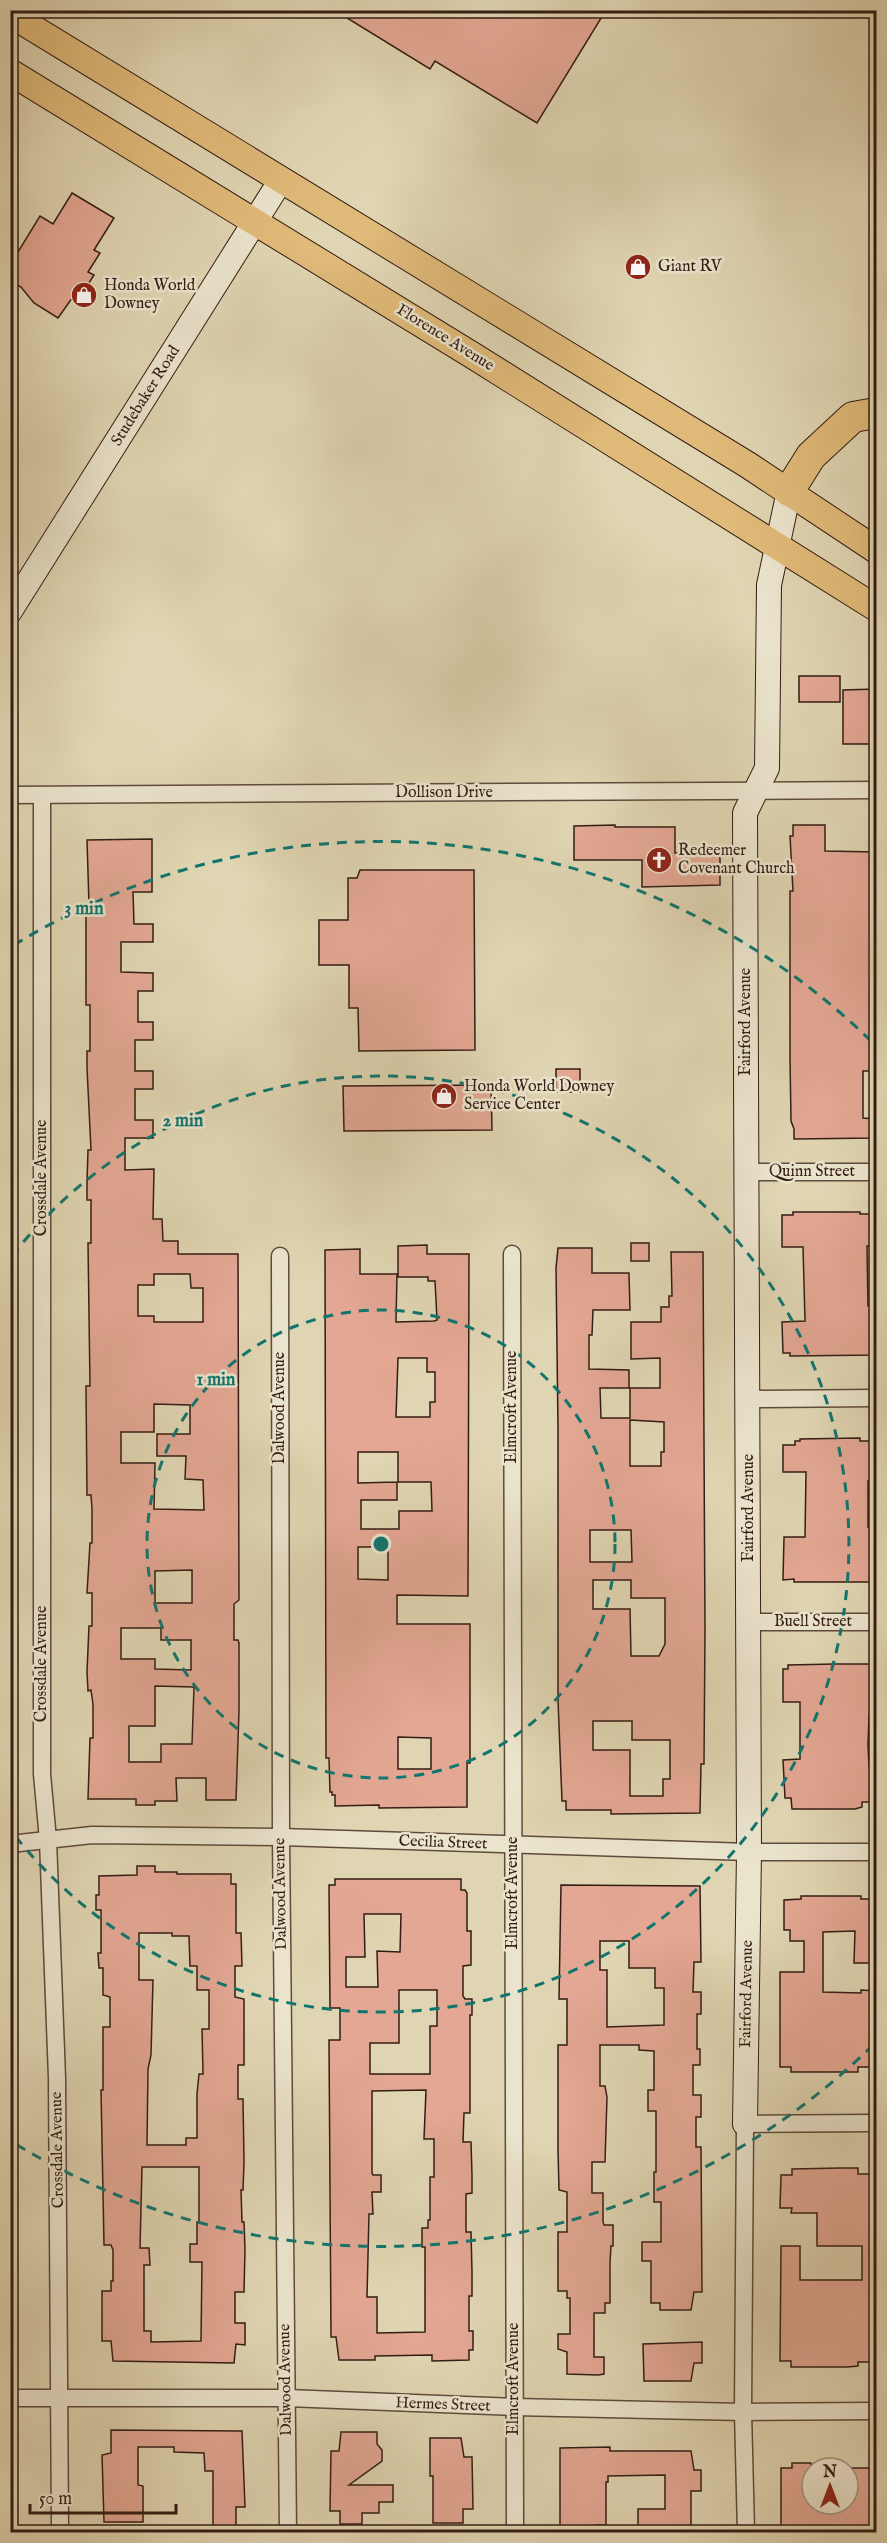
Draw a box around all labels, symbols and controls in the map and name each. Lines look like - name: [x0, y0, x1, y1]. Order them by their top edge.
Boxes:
- shop icon: Giant RV: [623, 252, 653, 282]
- place label: Giant RV: [658, 257, 722, 277]
- place label: Honda World Downey: [104, 276, 196, 314]
- shop icon: Honda World Downey: [69, 280, 99, 310]
- street label: Florence Avenue: [392, 300, 498, 376]
- street label: Studebaker Road: [107, 342, 185, 450]
- street label: Dollison Drive: [395, 783, 493, 803]
- place label: Redeemer Covenant Church: [678, 841, 795, 879]
- church icon: Redeemer Covenant Church: [644, 845, 674, 875]
- text: 3 min: [65, 898, 104, 921]
- street label: Fairford Avenue: [736, 968, 756, 1076]
- place label: Honda World Downey Service Center: [464, 1077, 614, 1115]
- shop icon: Honda World Downey Service Center: [429, 1081, 459, 1111]
- text: 2 min: [163, 1110, 204, 1133]
- street label: Crossdale Avenue: [32, 1120, 52, 1236]
- street label: Quinn Street: [769, 1162, 855, 1182]
- street label: Elmcroft Avenue: [502, 1351, 522, 1463]
- street label: Dalwood Avenue: [270, 1352, 290, 1464]
- text: 1 min: [197, 1369, 236, 1392]
- street label: Fairford Avenue: [739, 1454, 759, 1562]
- centre of rings: [371, 1534, 391, 1554]
- street label: Crossdale Avenue: [32, 1606, 52, 1722]
- street label: Buell Street: [774, 1612, 853, 1632]
- street label: Cecilia Street: [398, 1831, 488, 1855]
- street label: Elmcroft Avenue: [503, 1837, 523, 1949]
- street label: Dalwood Avenue: [270, 1838, 292, 1950]
- street label: Fairford Avenue: [736, 1940, 758, 2048]
- street label: Crossdale Avenue: [47, 2092, 69, 2208]
- street label: Elmcroft Avenue: [504, 2323, 524, 2435]
- street label: Dalwood Avenue: [275, 2324, 297, 2436]
- street label: Hermes Street: [395, 2393, 491, 2417]
- north arrow: [800, 2456, 860, 2516]
- text: N: [822, 2463, 837, 2483]
- scale bar: [30, 2477, 176, 2515]
- text: 50 m: [39, 2488, 72, 2511]

